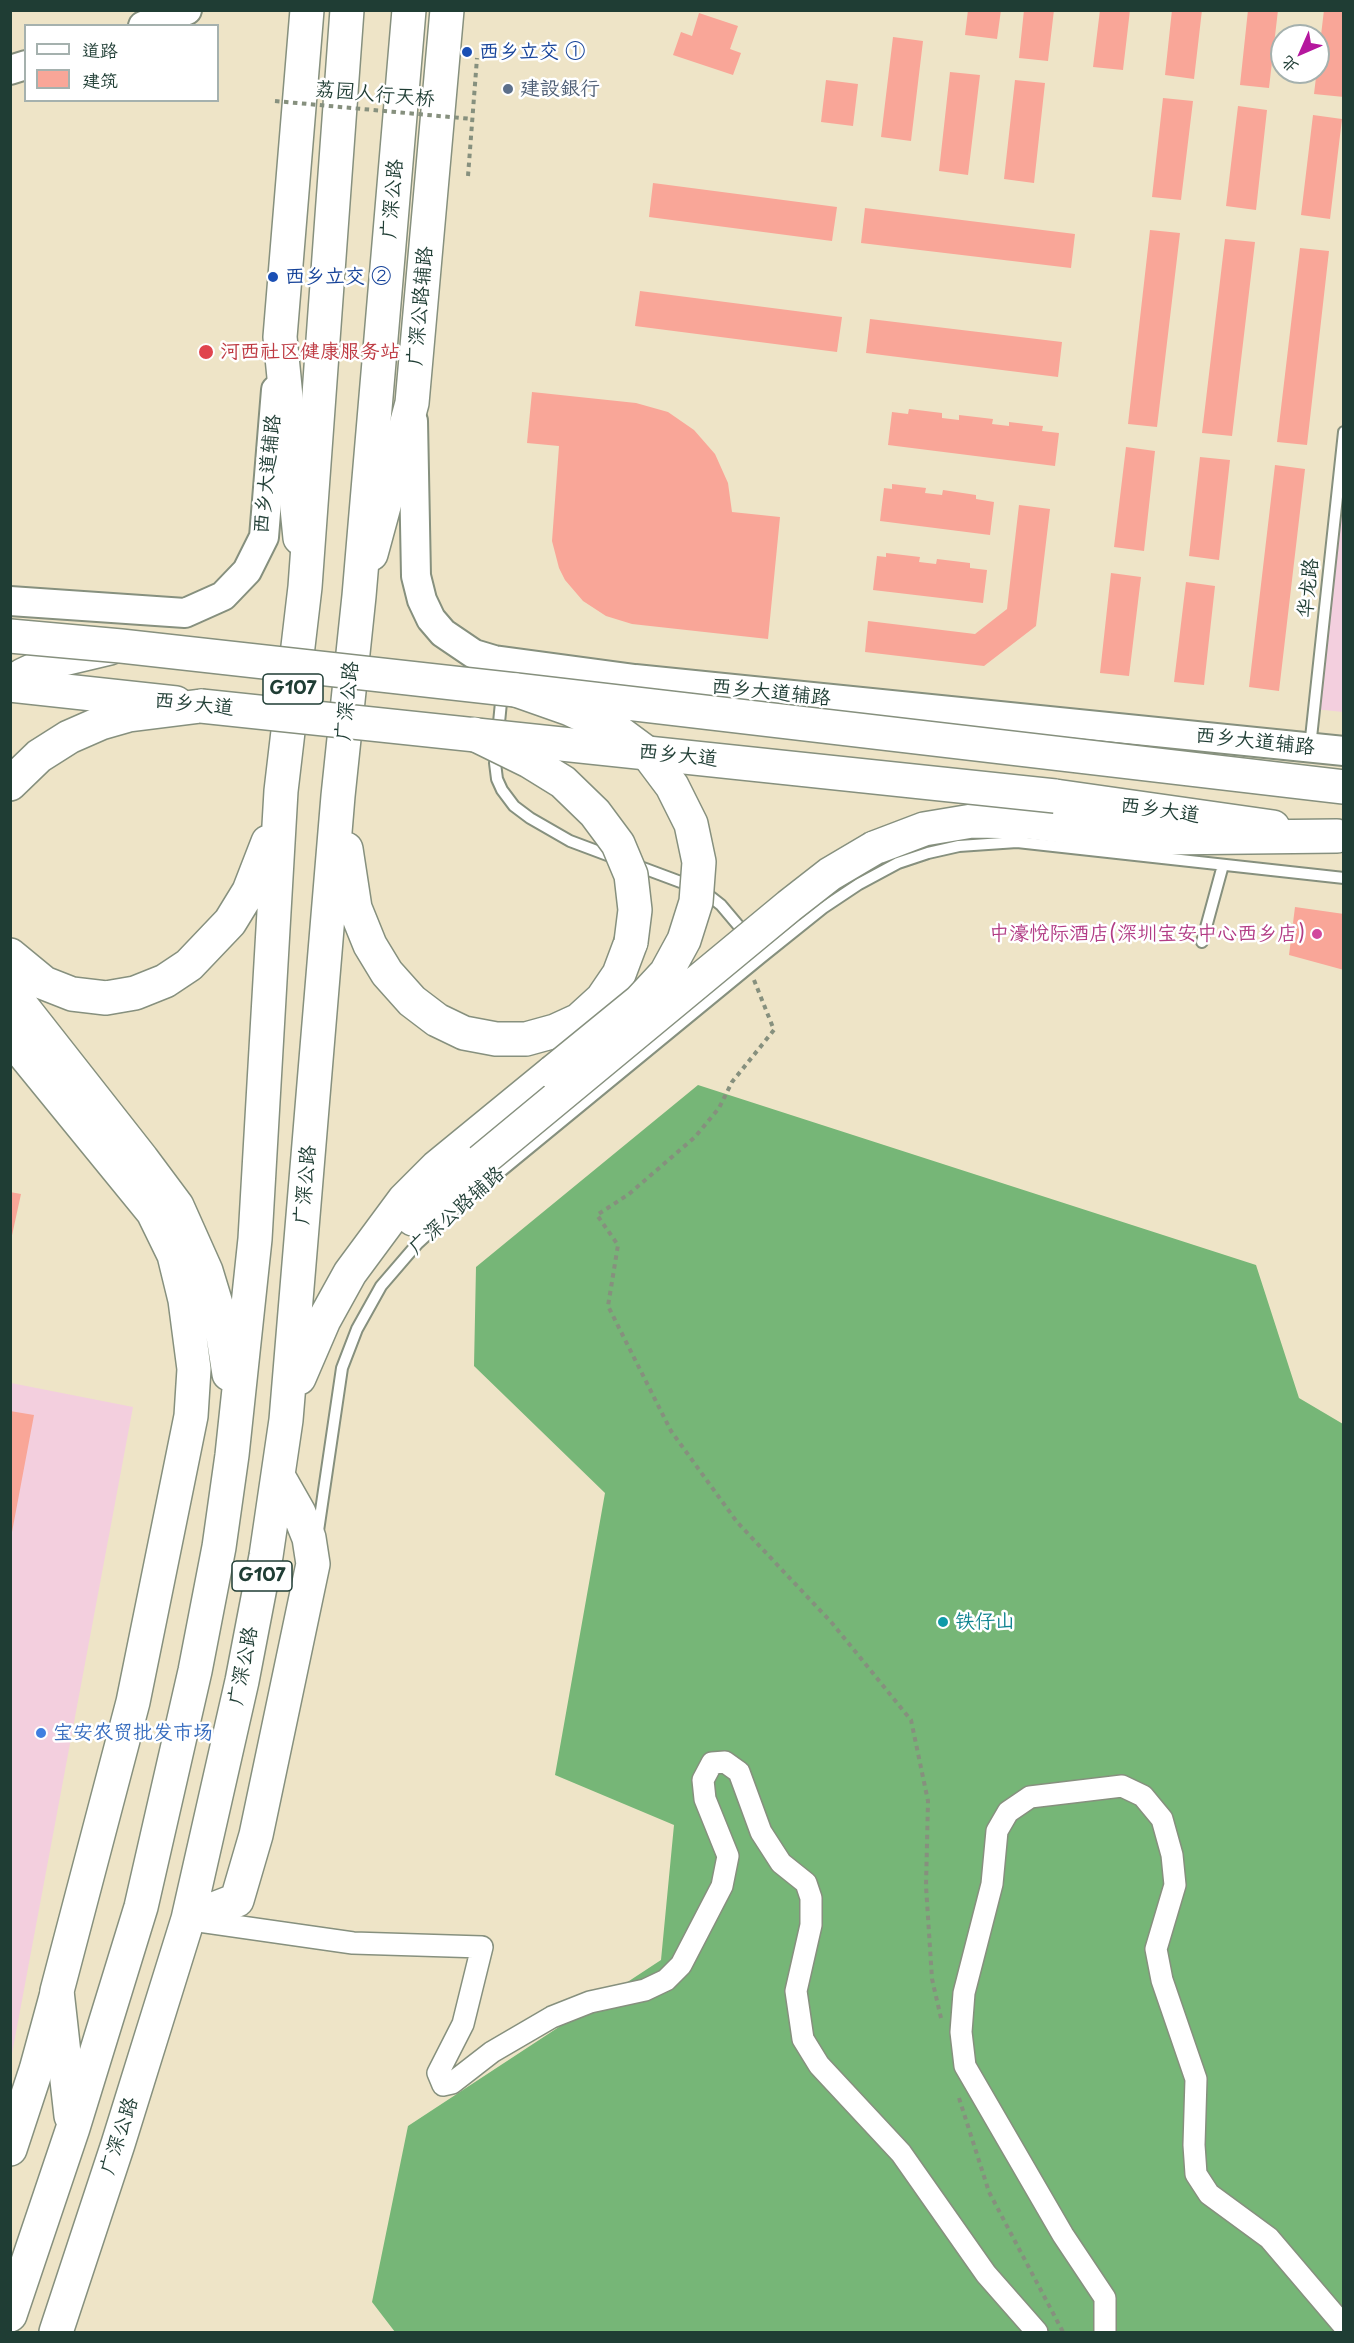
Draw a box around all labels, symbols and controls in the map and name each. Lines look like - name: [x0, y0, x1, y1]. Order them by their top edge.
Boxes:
- legend: [24, 24, 219, 102]
- north arrow: [1270, 24, 1330, 84]
- text: 道路: [82, 36, 118, 63]
- place label: 西乡立交 ①: [479, 40, 585, 64]
- marker: 西乡立交 ①: [460, 45, 474, 59]
- text: 北: [1275, 51, 1303, 79]
- text: 建筑: [82, 66, 118, 93]
- place label: 建設銀行: [520, 77, 600, 101]
- street label: 荔园人行天桥: [314, 78, 436, 112]
- marker: 建設銀行: [501, 82, 515, 96]
- street label: 广深公路: [378, 158, 408, 240]
- street label: 广深公路辅路: [404, 245, 438, 367]
- place label: 西乡立交 ②: [285, 265, 391, 289]
- marker: 西乡立交 ②: [266, 270, 280, 284]
- place label: 河西社区健康服务站: [220, 340, 400, 364]
- marker: 河西社区健康服务站: [197, 343, 215, 361]
- street label: 西乡大道辅路: [250, 413, 286, 535]
- street label: 华龙路: [1294, 557, 1324, 619]
- street label: 广深公路: [332, 660, 364, 742]
- road number: G107: [263, 674, 323, 704]
- street label: 西乡大道辅路: [710, 675, 832, 711]
- street label: 西乡大道: [153, 689, 235, 721]
- street label: 西乡大道辅路: [1194, 724, 1316, 760]
- street label: 西乡大道: [637, 740, 719, 772]
- street label: 西乡大道: [1119, 794, 1201, 828]
- place label: 中濠悦际酒店(深圳宝安中心西乡店): [989, 922, 1305, 946]
- marker: 中濠悦际酒店(深圳宝安中心西乡店): [1310, 927, 1324, 941]
- street label: 广深公路: [291, 1144, 321, 1226]
- street label: 广深公路辅路: [404, 1162, 510, 1260]
- road number: G107: [232, 1561, 292, 1591]
- place label: 铁仔山: [955, 1610, 1015, 1634]
- marker: 铁仔山: [936, 1615, 950, 1629]
- street label: 广深公路: [225, 1624, 263, 1708]
- place label: 宝安农贸批发市场: [53, 1721, 213, 1745]
- marker: 宝安农贸批发市场: [34, 1726, 48, 1740]
- street label: 广深公路: [96, 2094, 144, 2178]

